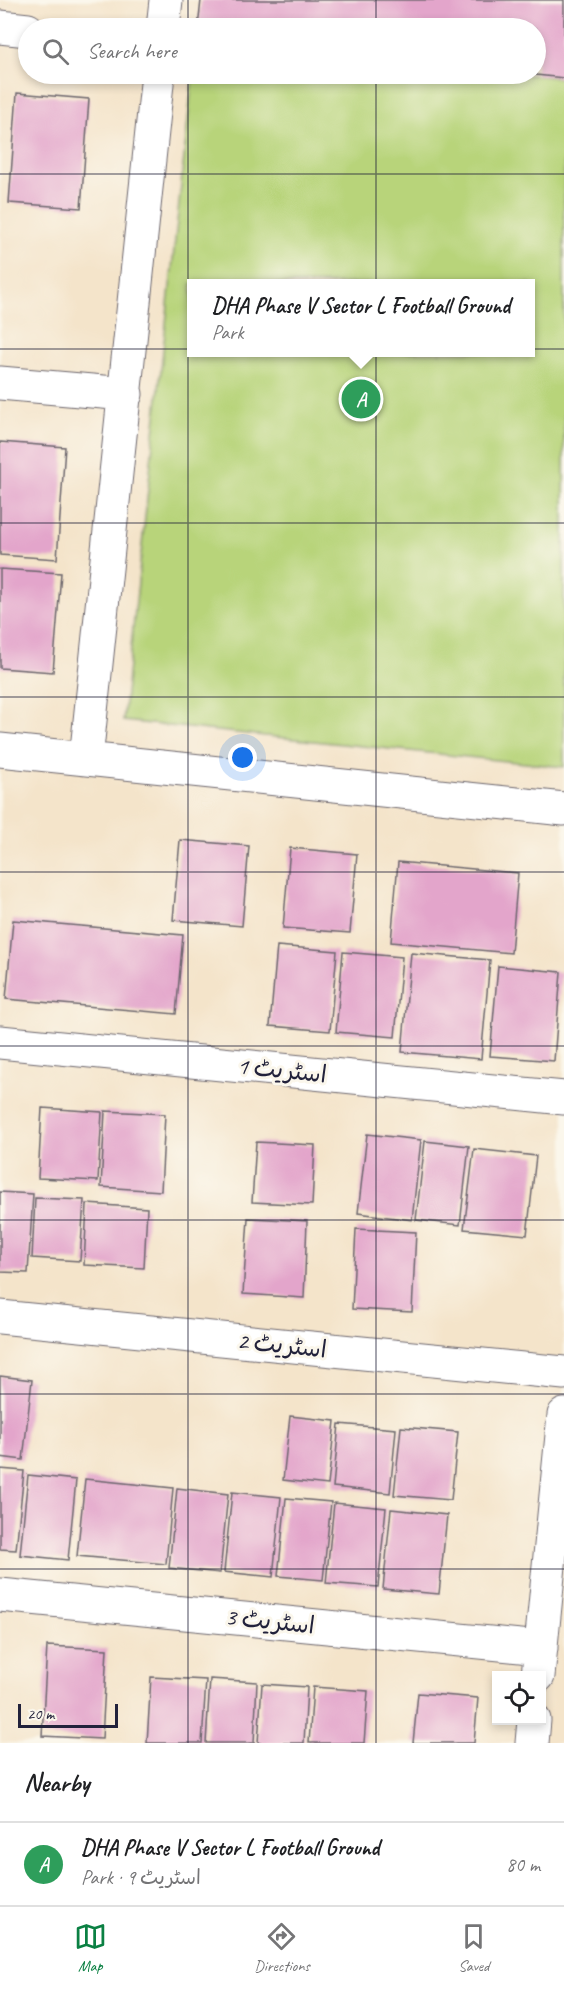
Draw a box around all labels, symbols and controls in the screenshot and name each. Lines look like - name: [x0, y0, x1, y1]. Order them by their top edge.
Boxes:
- search box: [18, 18, 546, 84]
- icon: search: [39, 35, 72, 68]
- text: Search here: [87, 37, 177, 65]
- popup: [187, 279, 535, 357]
- text: DHA Phase V Sector L Football Ground: [212, 292, 510, 320]
- text: Park: [212, 320, 244, 345]
- pin: A: [342, 376, 380, 422]
- your location: [228, 743, 257, 772]
- street label: اسٹریٹ 1: [236, 1050, 328, 1090]
- street label: اسٹریٹ 2: [236, 1325, 328, 1365]
- street label: اسٹریٹ 3: [224, 1601, 316, 1641]
- map controls: [492, 1671, 546, 1725]
- button: locate: [492, 1671, 546, 1725]
- scale bar: [18, 1701, 118, 1728]
- text: 20 m: [27, 1704, 54, 1724]
- text: Nearby: [24, 1766, 89, 1799]
- text: DHA Phase V Sector L Football Ground: [81, 1834, 379, 1862]
- text: A: [38, 1852, 49, 1877]
- text: 80 m: [506, 1852, 540, 1877]
- text: Park · اسٹریٹ 9: [81, 1865, 201, 1890]
- tab: Map: [74, 1920, 107, 1976]
- tab: Directions: [254, 1920, 310, 1976]
- tab: Saved: [457, 1920, 490, 1976]

